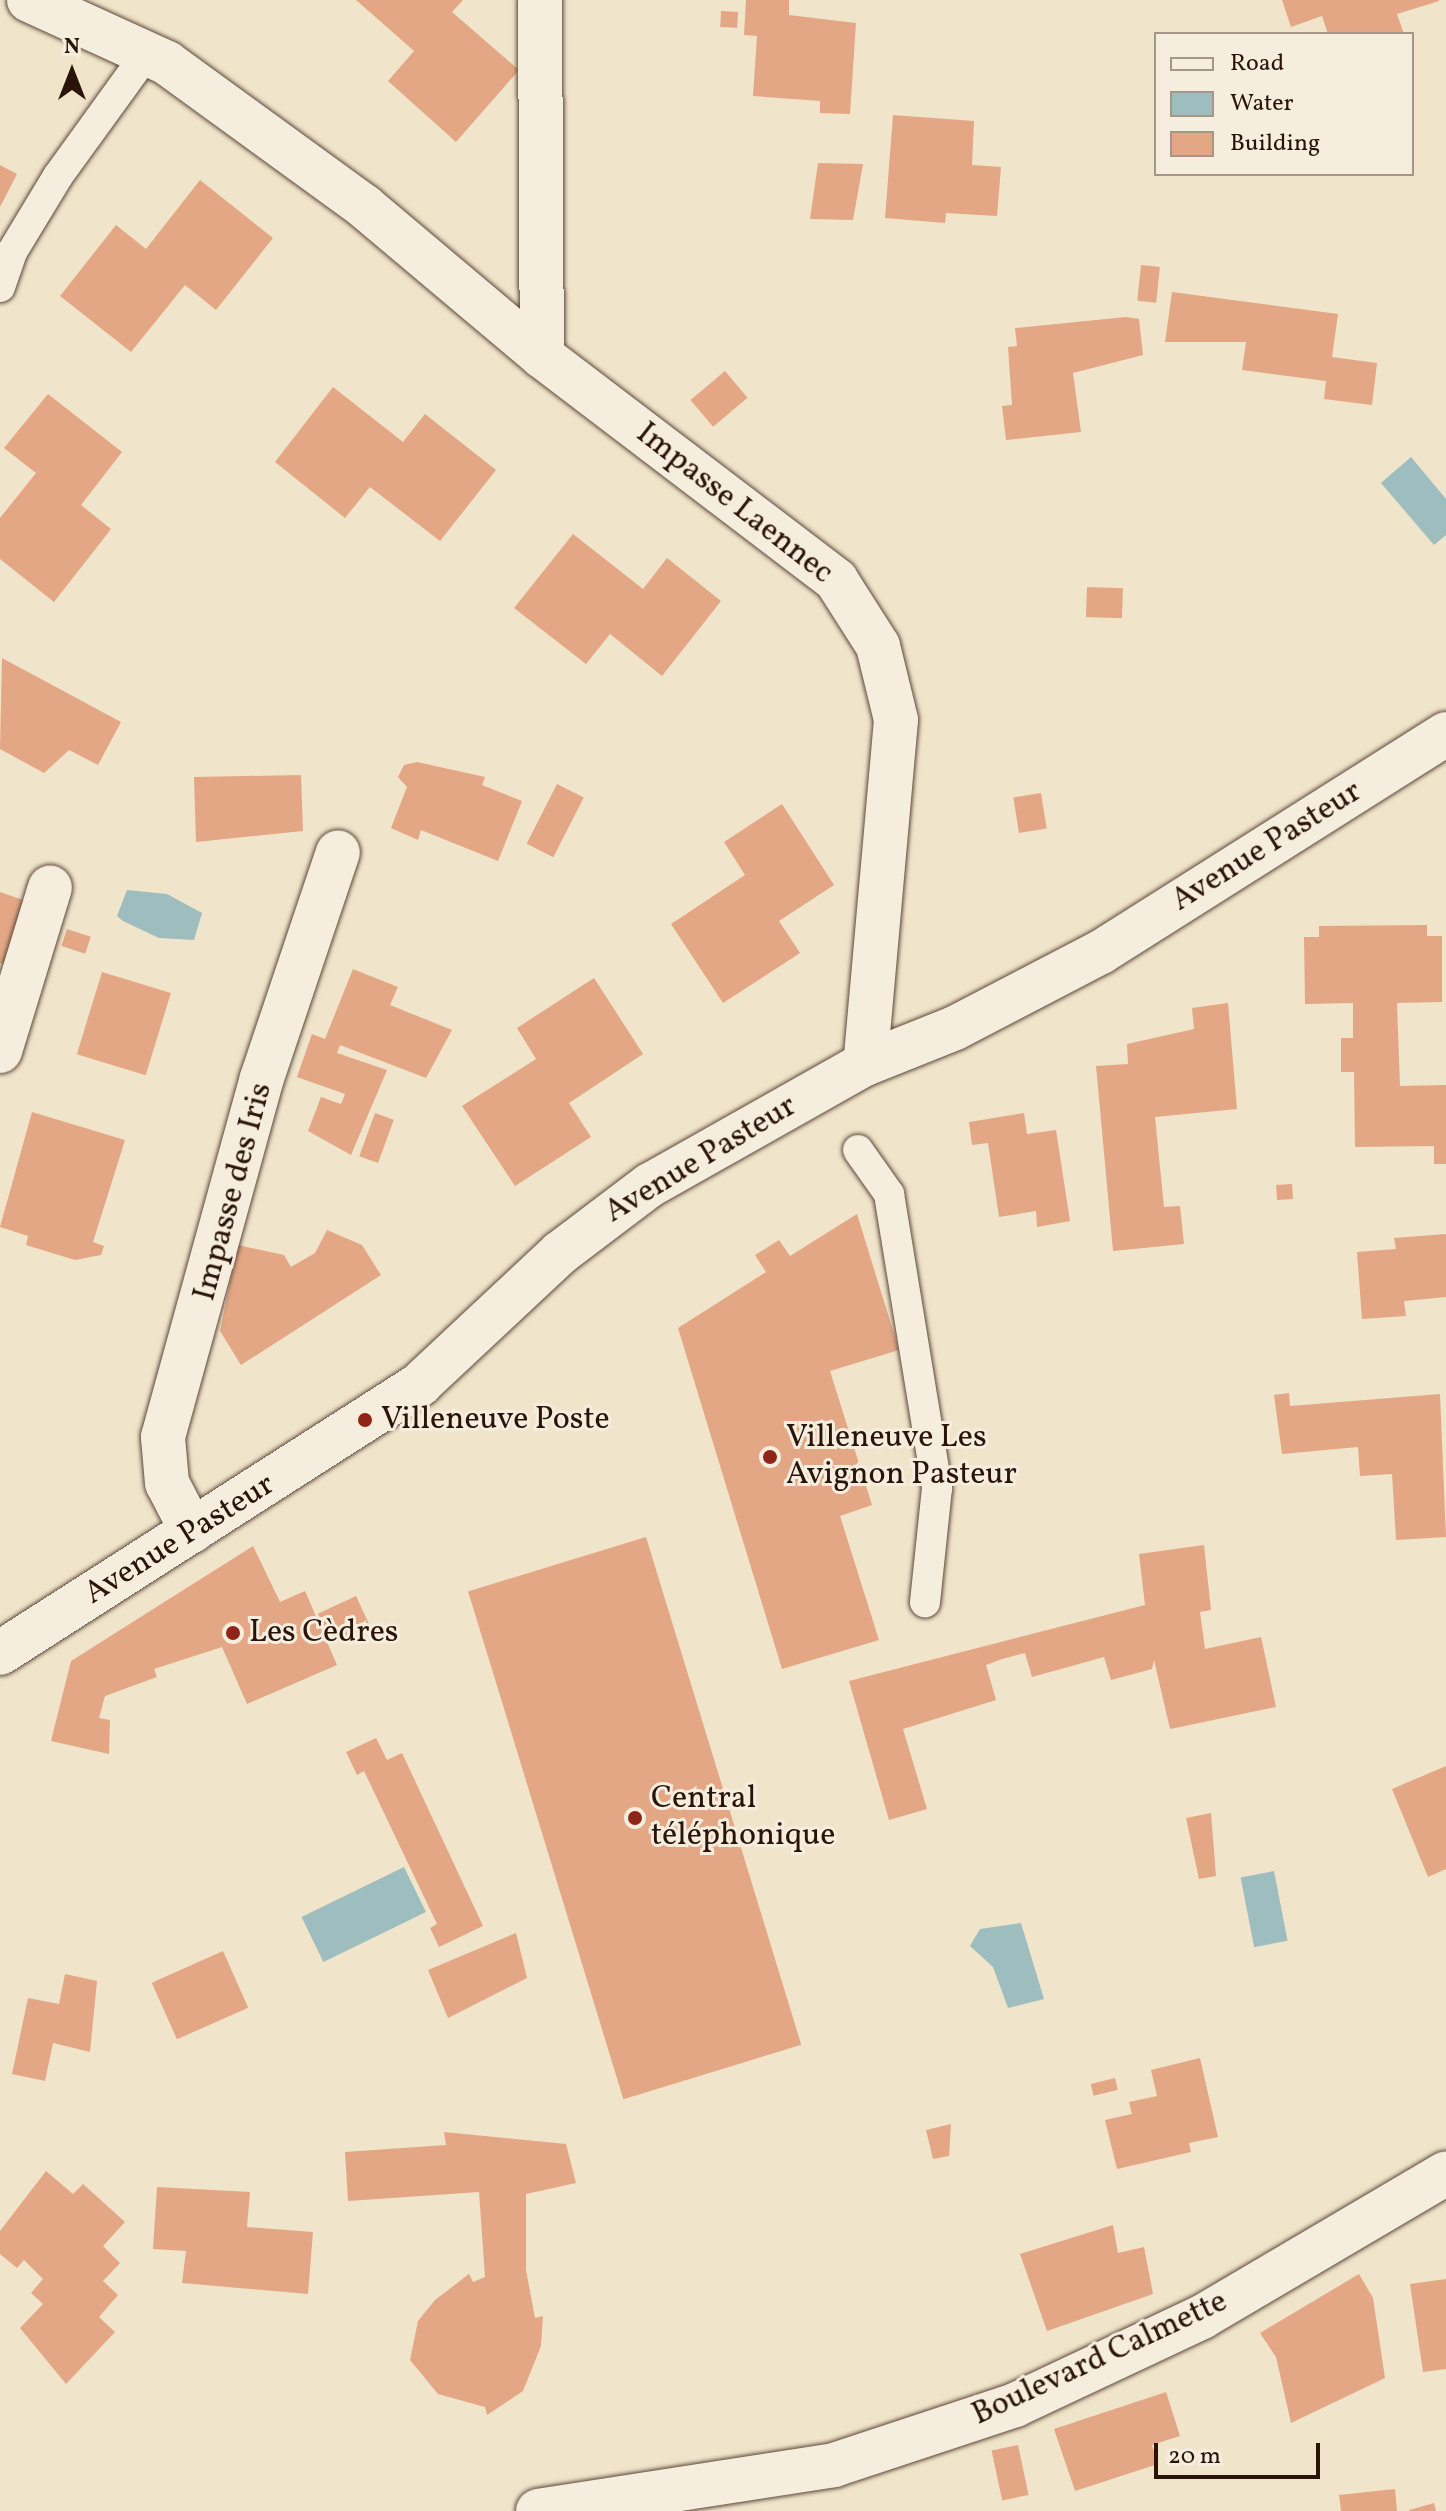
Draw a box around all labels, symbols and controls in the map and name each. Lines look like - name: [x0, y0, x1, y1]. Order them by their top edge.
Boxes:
- north arrow: [32, 32, 112, 112]
- text: N: [64, 32, 80, 63]
- legend: [1154, 32, 1414, 176]
- text: Road: [1230, 47, 1284, 81]
- text: Water: [1230, 87, 1294, 121]
- text: Building: [1230, 127, 1320, 161]
- street label: Impasse Laennec: [628, 415, 840, 593]
- street label: Avenue Pasteur: [1165, 773, 1369, 921]
- street label: Impasse des Iris: [186, 1079, 282, 1305]
- street label: Avenue Pasteur: [598, 1088, 804, 1232]
- place label: Villeneuve Poste: [381, 1401, 610, 1439]
- marker: Villeneuve Poste: [356, 1411, 374, 1429]
- place label: Villeneuve Les Avignon Pasteur: [786, 1420, 1017, 1495]
- marker: Villeneuve Les Avignon Pasteur: [761, 1448, 779, 1466]
- street label: Avenue Pasteur: [78, 1466, 282, 1614]
- place label: Les Cèdres: [249, 1614, 399, 1652]
- marker: Les Cèdres: [224, 1624, 242, 1642]
- place label: Central téléphonique: [651, 1781, 835, 1856]
- marker: Central téléphonique: [626, 1809, 644, 1827]
- street label: Boulevard Calmette: [966, 2283, 1234, 2435]
- scale bar: [1158, 2427, 1324, 2477]
- text: 20 m: [1168, 2440, 1221, 2474]

